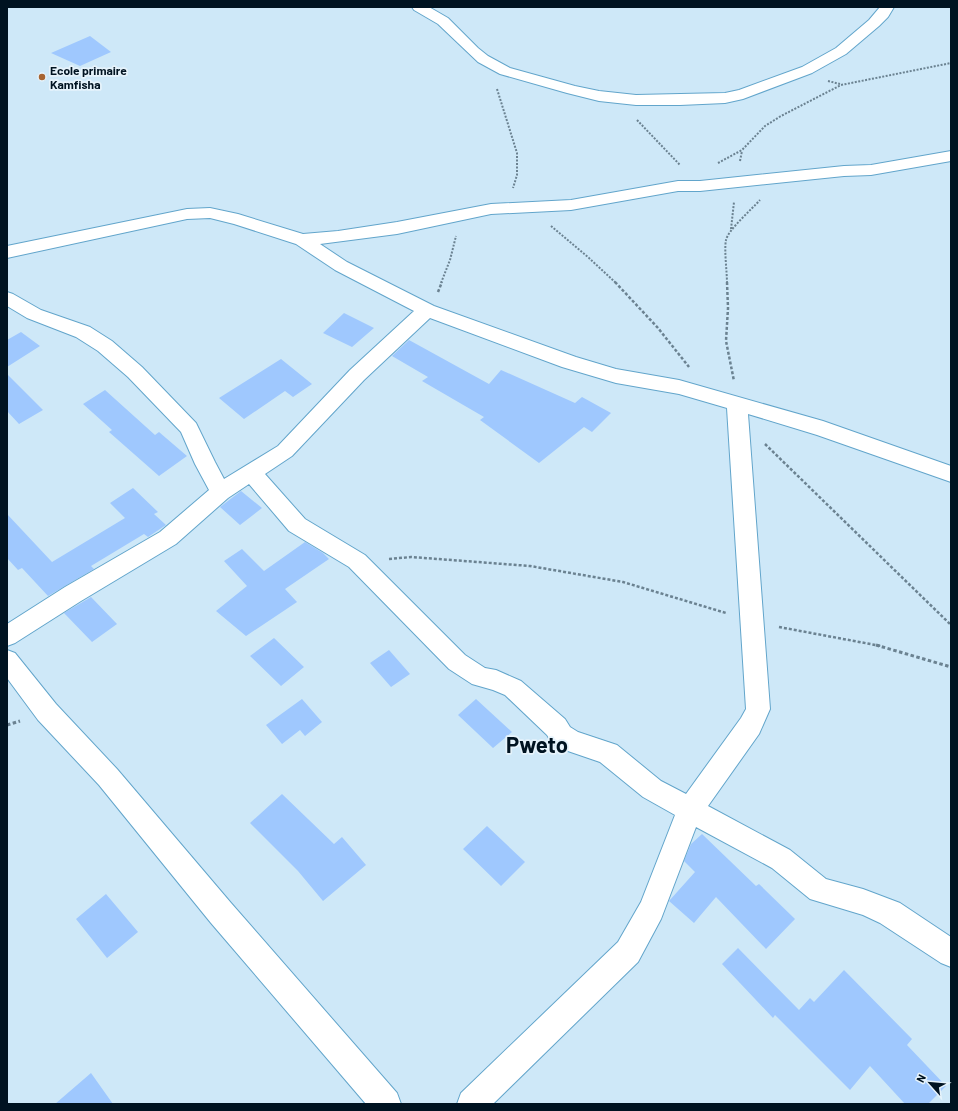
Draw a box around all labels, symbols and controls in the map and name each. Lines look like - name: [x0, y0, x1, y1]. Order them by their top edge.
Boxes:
- place label: Ecole primaire Kamfisha: [50, 63, 127, 91]
- marker: Ecole primaire Kamfisha: [37, 72, 47, 82]
- district label: Pweto: [506, 731, 568, 757]
- north arrow: [910, 1063, 950, 1103]
- text: N: [913, 1072, 928, 1084]

